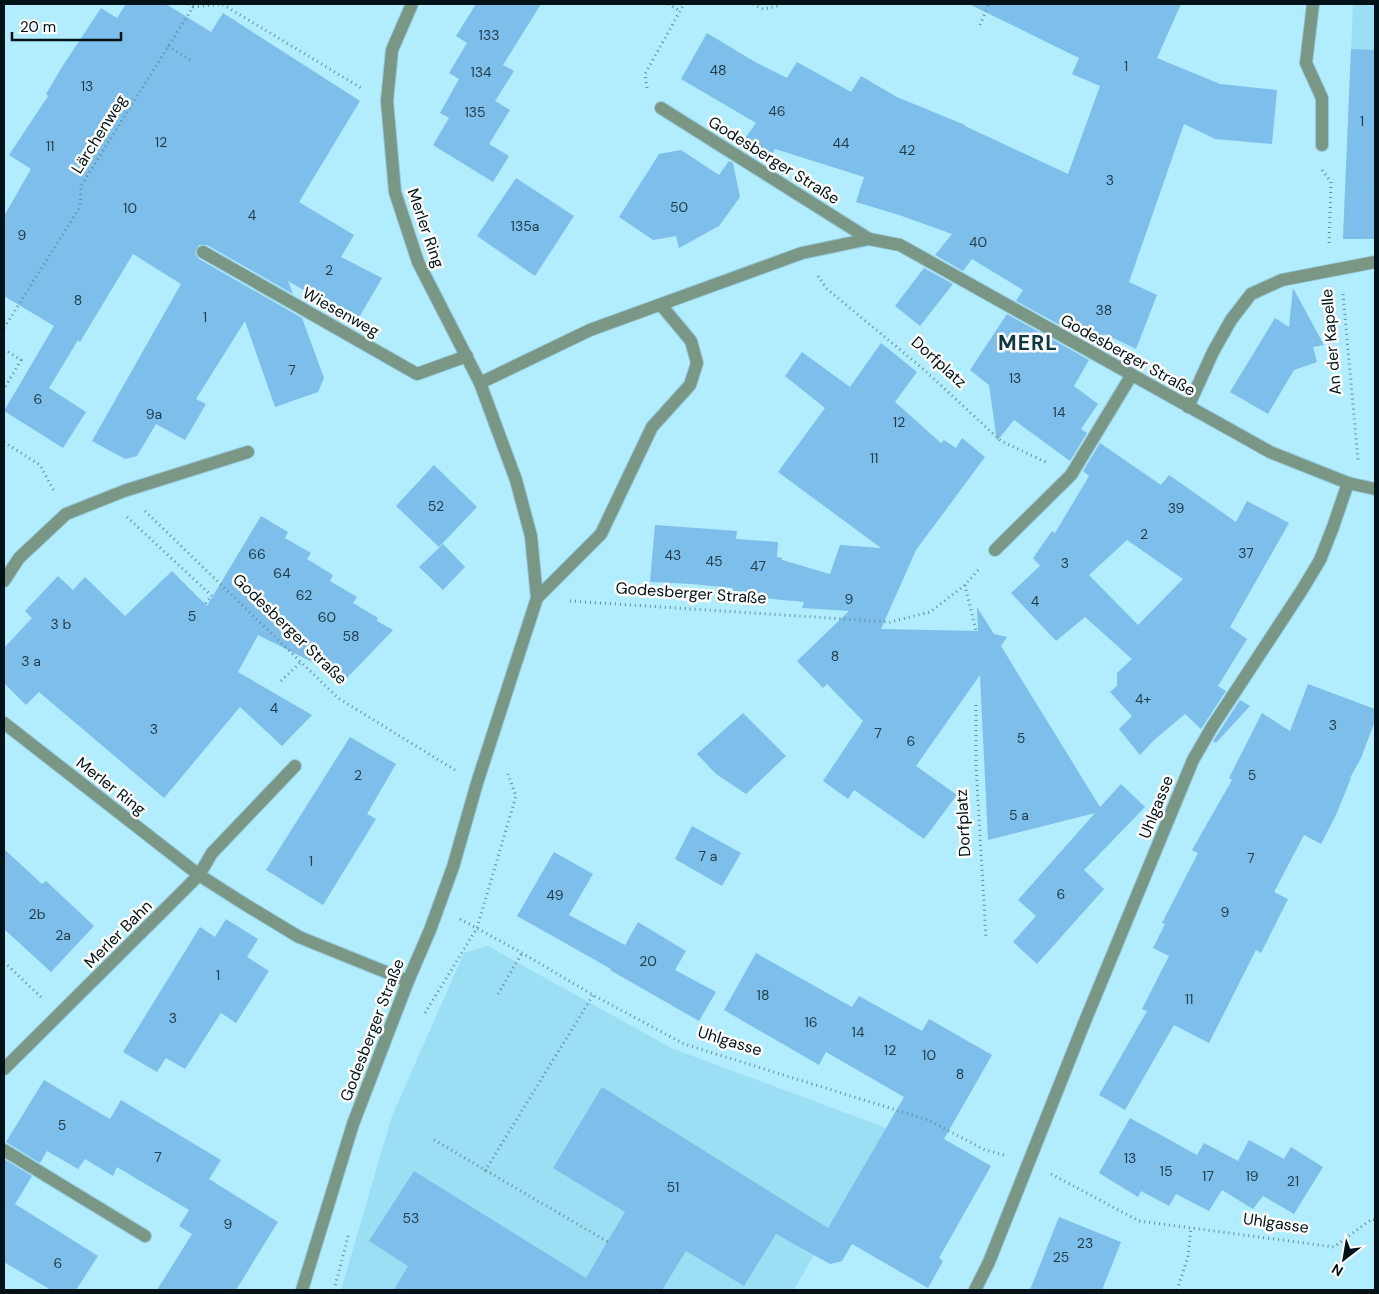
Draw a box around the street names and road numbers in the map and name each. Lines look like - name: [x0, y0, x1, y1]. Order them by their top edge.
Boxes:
- street label: Lärchenweg: [66, 91, 132, 177]
- street label: Godesberger Straße: [704, 111, 844, 209]
- street label: Merler Ring: [403, 185, 449, 271]
- street label: Wiesenweg: [299, 282, 383, 342]
- street label: An der Kapelle: [1316, 288, 1346, 396]
- street label: Godesberger Straße: [1057, 309, 1199, 401]
- street label: Dorfplatz: [907, 332, 971, 392]
- street label: Godesberger Straße: [228, 569, 352, 689]
- street label: Godesberger Straße: [615, 577, 767, 609]
- street label: Merler Ring: [72, 752, 150, 820]
- street label: Uhlgasse: [1134, 772, 1178, 842]
- street label: Dorfplatz: [951, 789, 975, 857]
- street label: Merler Bahn: [79, 895, 157, 973]
- street label: Godesberger Straße: [335, 956, 409, 1104]
- street label: Uhlgasse: [695, 1021, 765, 1061]
- street label: Uhlgasse: [1242, 1208, 1310, 1238]

